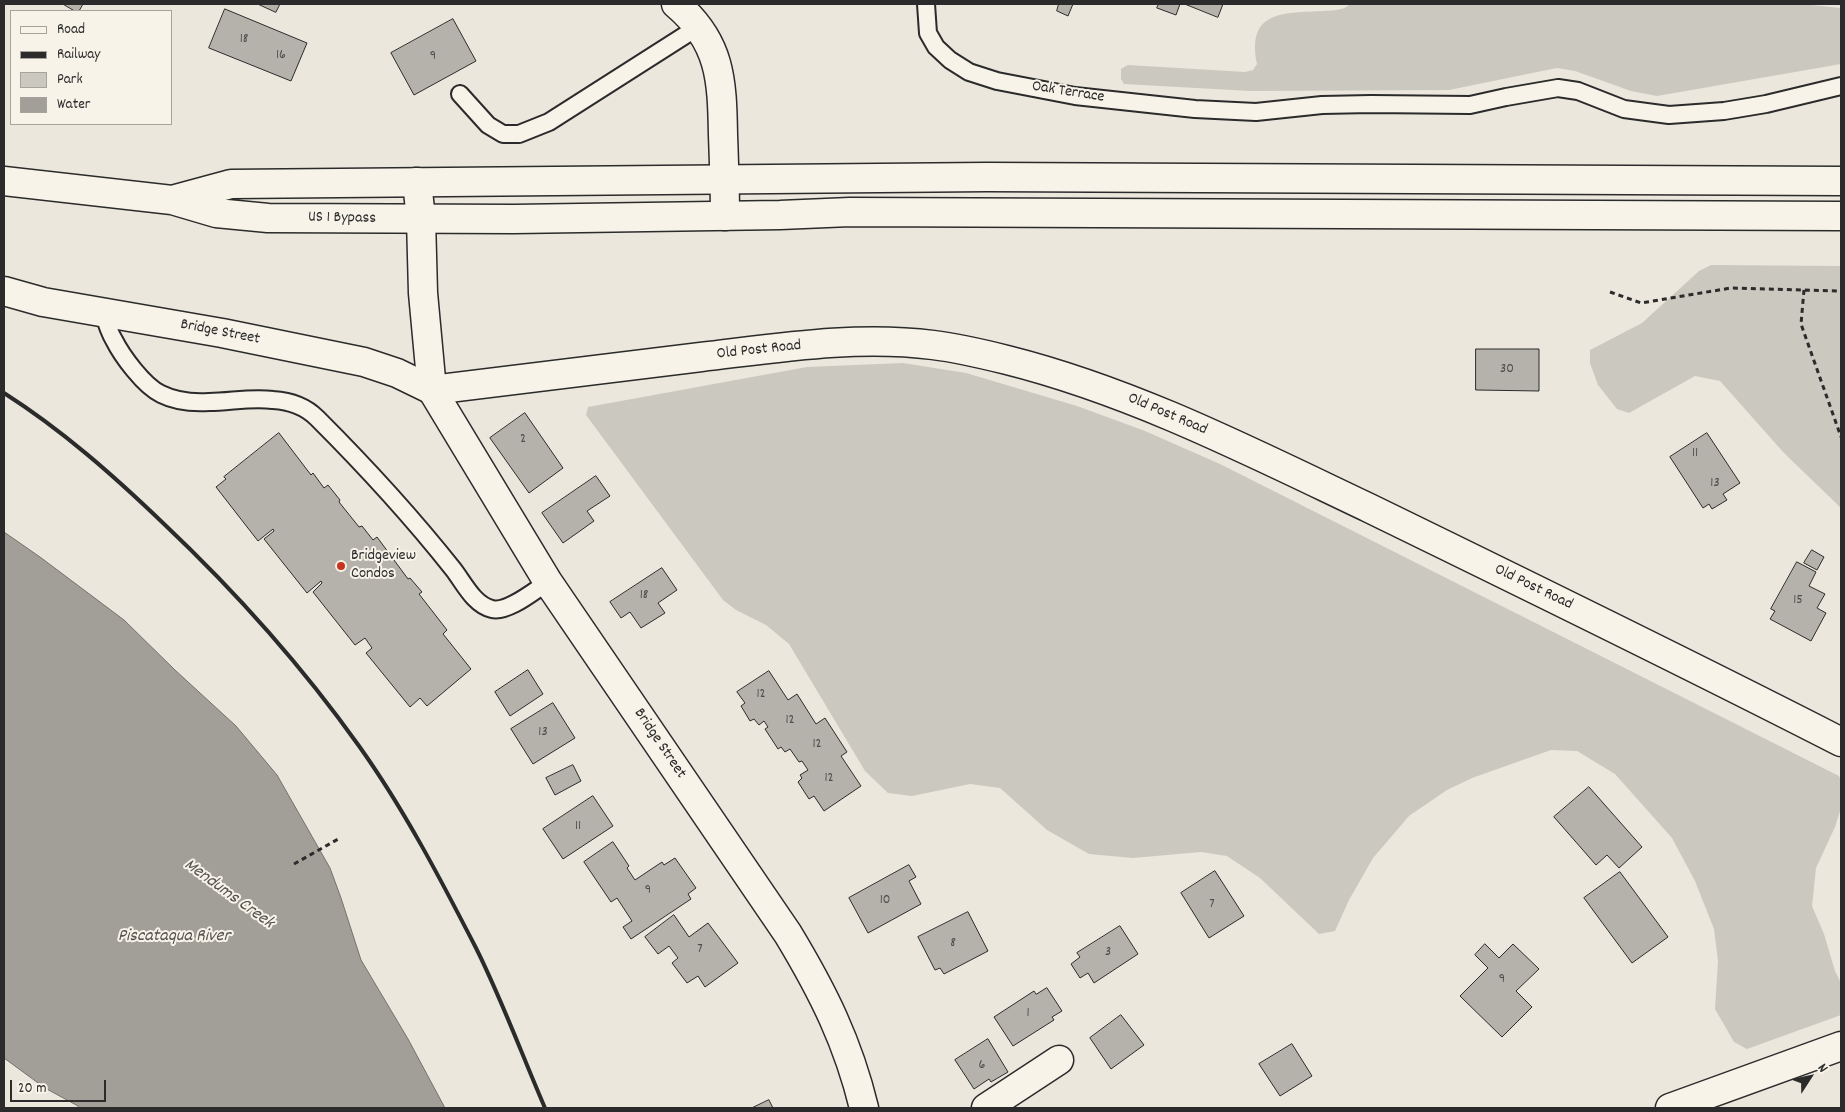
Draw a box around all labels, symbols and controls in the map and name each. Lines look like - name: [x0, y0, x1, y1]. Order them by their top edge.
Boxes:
- legend: [10, 10, 172, 125]
- text: Road: [57, 19, 85, 41]
- house number: 18: [240, 32, 248, 48]
- text: Railway: [57, 44, 100, 66]
- house number: 16: [276, 48, 286, 64]
- house number: 9: [430, 49, 436, 65]
- text: Park: [57, 69, 83, 91]
- street label: Oak Terrace: [1030, 78, 1106, 108]
- text: Water: [57, 94, 90, 116]
- street label: US 1 Bypass: [308, 209, 376, 229]
- street label: Bridge Street: [179, 316, 261, 350]
- street label: Old Post Road: [716, 337, 802, 365]
- house number: 30: [1500, 362, 1514, 378]
- street label: Old Post Road: [1124, 390, 1210, 440]
- house number: 2: [520, 432, 526, 448]
- house number: 11: [1692, 446, 1698, 462]
- house number: 13: [1710, 476, 1720, 492]
- place label: Bridgeview Condos: [351, 547, 416, 585]
- marker: Bridgeview Condos: [335, 560, 347, 572]
- street label: Old Post Road: [1491, 561, 1575, 615]
- house number: 18: [640, 588, 648, 604]
- house number: 15: [1793, 593, 1803, 609]
- house number: 12: [756, 687, 766, 703]
- street label: Bridge Street: [629, 705, 689, 783]
- house number: 12: [785, 713, 795, 729]
- house number: 13: [538, 725, 548, 741]
- house number: 12: [812, 737, 822, 753]
- house number: 12: [824, 771, 834, 787]
- house number: 11: [575, 819, 581, 835]
- water label: Mendums Creek: [179, 855, 277, 935]
- house number: 9: [645, 883, 651, 899]
- house number: 10: [880, 893, 890, 909]
- house number: 7: [1209, 897, 1215, 913]
- water label: Piscataqua River: [118, 927, 230, 949]
- house number: 8: [950, 936, 956, 952]
- house number: 7: [697, 942, 703, 958]
- house number: 3: [1105, 945, 1111, 961]
- house number: 9: [1499, 972, 1505, 988]
- house number: 1: [1026, 1006, 1030, 1022]
- north arrow: [1785, 1052, 1835, 1102]
- house number: 6: [979, 1058, 985, 1074]
- text: N: [1812, 1060, 1832, 1077]
- scale bar: [12, 1070, 109, 1102]
- text: 20 m: [18, 1078, 46, 1100]

